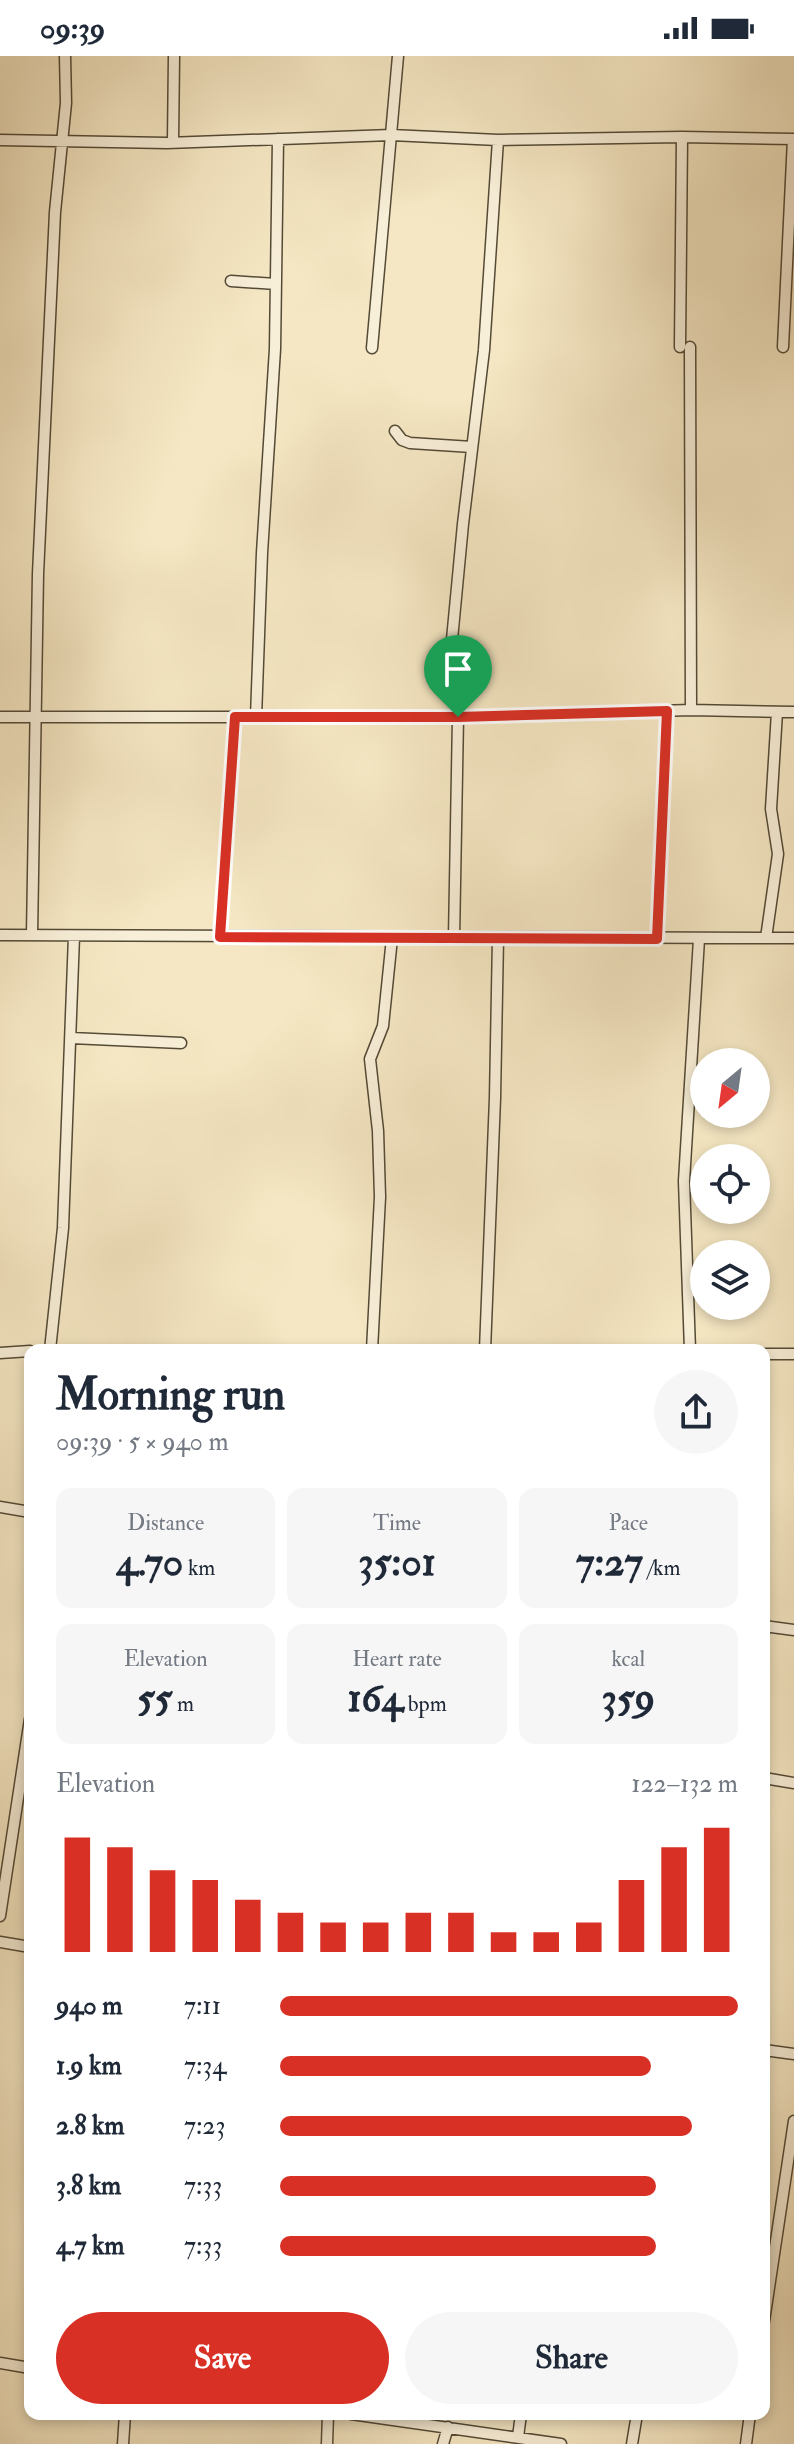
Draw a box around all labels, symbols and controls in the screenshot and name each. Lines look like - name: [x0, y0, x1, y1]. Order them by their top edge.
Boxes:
- text: 09:39: [40, 10, 105, 47]
- pin: [424, 635, 492, 717]
- icon: arrive: [436, 647, 480, 691]
- north arrow: [690, 1048, 770, 1128]
- map controls: [690, 1048, 770, 1320]
- button: locate: [690, 1144, 770, 1224]
- button: layers: [690, 1240, 770, 1320]
- text: Morning run: [56, 1368, 285, 1423]
- button: share: [654, 1370, 738, 1454]
- text: 09:39 · 5 × 940 m: [56, 1426, 229, 1458]
- text: Distance: [127, 1509, 204, 1537]
- text: Time: [373, 1509, 421, 1537]
- text: Pace: [609, 1509, 648, 1537]
- text: 4.70: [116, 1537, 183, 1588]
- text: 35:01: [358, 1537, 436, 1588]
- text: 7:27: [576, 1537, 643, 1588]
- text: km: [183, 1554, 215, 1582]
- text: /km: [643, 1554, 681, 1582]
- text: Elevation: [124, 1645, 208, 1673]
- text: Heart rate: [352, 1645, 442, 1673]
- text: kcal: [611, 1645, 645, 1673]
- text: 55: [137, 1673, 172, 1724]
- text: 164: [347, 1673, 403, 1724]
- text: 359: [602, 1673, 655, 1724]
- text: m: [172, 1690, 194, 1718]
- text: bpm: [403, 1690, 447, 1718]
- text: Elevation: [56, 1768, 155, 1800]
- text: 122–132 m: [631, 1768, 738, 1800]
- text: 940 m: [56, 1990, 122, 2022]
- text: 7:11: [184, 1990, 221, 2022]
- text: 1.9 km: [56, 2050, 122, 2082]
- text: 7:34: [184, 2050, 226, 2082]
- text: 2.8 km: [56, 2110, 124, 2142]
- text: 7:23: [184, 2110, 226, 2142]
- text: 3.8 km: [56, 2170, 121, 2202]
- text: 7:33: [184, 2170, 222, 2202]
- text: 4.7 km: [56, 2230, 125, 2262]
- text: 7:33: [184, 2230, 222, 2262]
- button: Save: [56, 2312, 389, 2404]
- button: Share: [405, 2312, 738, 2404]

